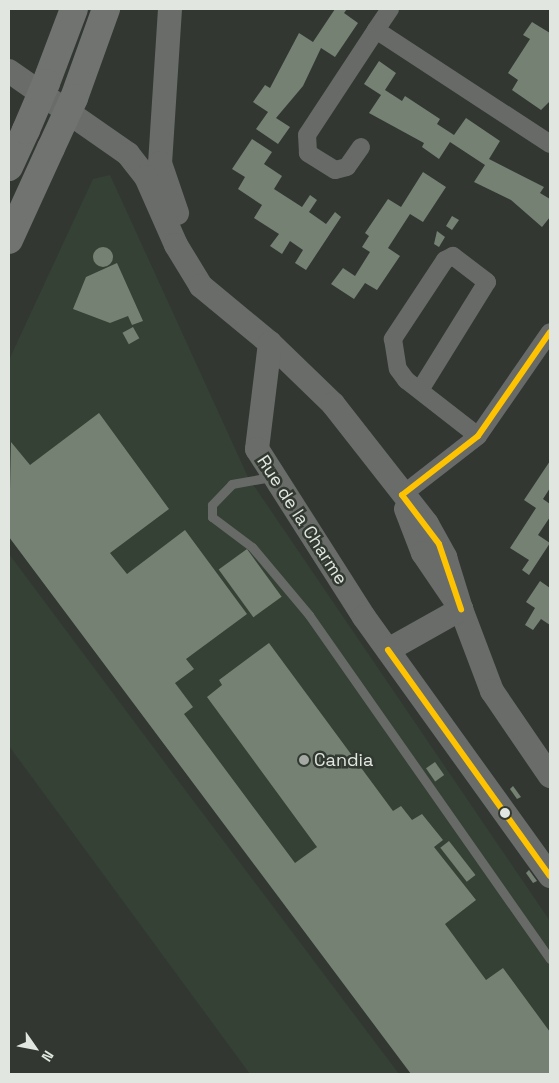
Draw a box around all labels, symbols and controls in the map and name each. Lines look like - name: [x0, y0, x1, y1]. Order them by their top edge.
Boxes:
- street label: Rue de la Charme: [252, 451, 352, 589]
- place label: Candia: [314, 749, 373, 771]
- marker: Candia: [298, 754, 310, 766]
- unlabelled marker: [500, 808, 510, 818]
- north arrow: [10, 1023, 60, 1073]
- text: N: [37, 1047, 58, 1065]

